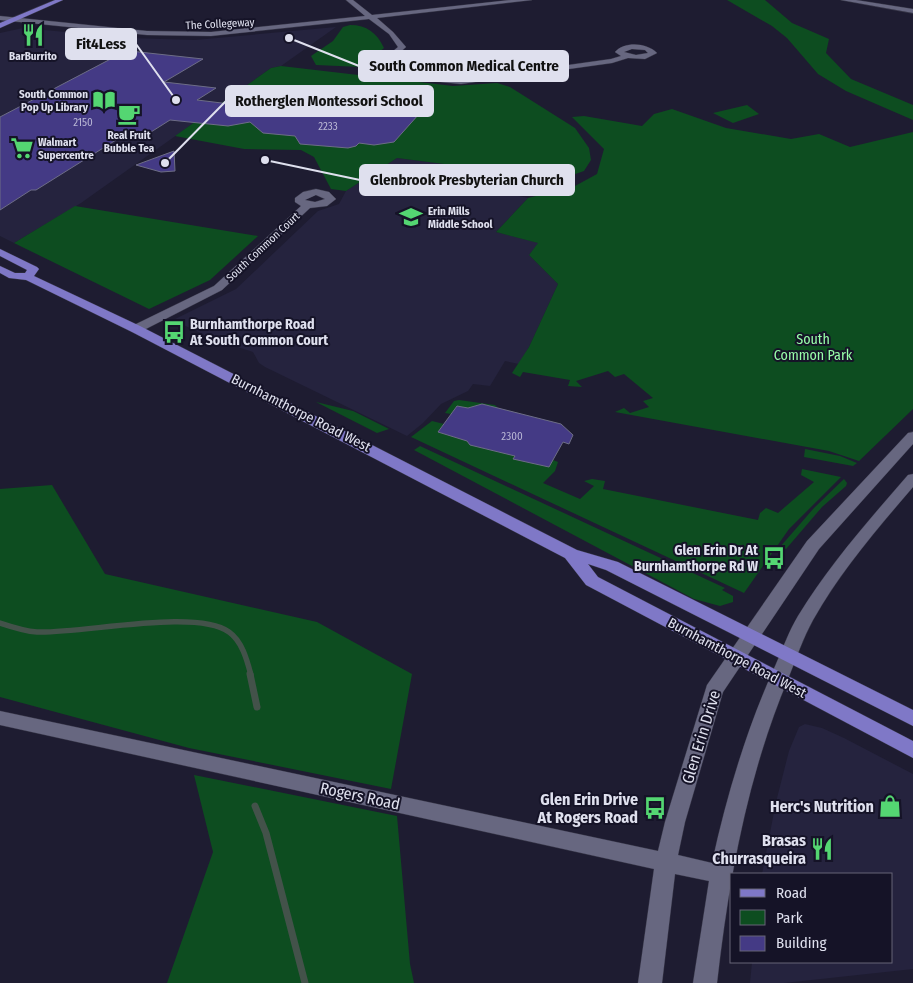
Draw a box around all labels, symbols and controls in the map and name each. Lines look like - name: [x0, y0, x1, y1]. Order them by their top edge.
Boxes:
- street label: The Collegeway: [185, 16, 255, 32]
- restaurant icon: BarBurrito: [20, 22, 46, 48]
- callout: Fit4Less: [66, 29, 136, 59]
- text: Fit4Less: [76, 35, 127, 53]
- place label: BarBurrito: [9, 50, 57, 63]
- callout: South Common Medical Centre: [359, 51, 568, 81]
- text: South Common Medical Centre: [369, 57, 559, 75]
- callout: Rotherglen Montessori School: [226, 86, 433, 116]
- library icon: South Common Pop Up Library: [91, 87, 117, 113]
- place label: South Common Pop Up Library: [19, 88, 89, 114]
- text: Rotherglen Montessori School: [235, 92, 424, 110]
- cafe icon: Real Fruit Bubble Tea: [116, 101, 142, 127]
- house number: 2150: [73, 116, 93, 129]
- house number: 2233: [318, 120, 338, 133]
- place label: Real Fruit Bubble Tea: [104, 129, 155, 155]
- supermarket icon: Walmart Supercentre: [9, 135, 35, 161]
- place label: Walmart Supercentre: [38, 136, 94, 162]
- callout: Glenbrook Presbyterian Church: [360, 165, 574, 195]
- text: Glenbrook Presbyterian Church: [370, 171, 564, 189]
- school or university icon: Erin Mills Middle School: [398, 204, 424, 230]
- place label: Erin Mills Middle School: [428, 205, 494, 231]
- street label: South Common Court: [224, 209, 303, 284]
- place label: Burnhamthorpe Road At South Common Court: [189, 316, 329, 349]
- bus stop icon: Burnhamthorpe Road At South Common Court: [161, 319, 187, 345]
- park label: South Common Park: [774, 331, 853, 364]
- street label: Burnhamthorpe Road West: [228, 370, 374, 456]
- house number: 2300: [501, 430, 523, 443]
- place label: Glen Erin Dr At Burnhamthorpe Rd W: [634, 542, 759, 575]
- bus stop icon: Glen Erin Dr At Burnhamthorpe Rd W: [761, 545, 787, 571]
- street label: Burnhamthorpe Road West: [665, 614, 809, 702]
- street label: Glen Erin Drive: [678, 688, 724, 786]
- street label: Rogers Road: [318, 778, 402, 814]
- place label: Glen Erin Drive At Rogers Road: [536, 790, 638, 827]
- shop icon: Herc's Nutrition: [877, 793, 903, 819]
- bus stop icon: Glen Erin Drive At Rogers Road: [642, 795, 668, 821]
- place label: Herc's Nutrition: [770, 797, 874, 816]
- place label: Brasas Churrasqueira: [712, 831, 806, 868]
- restaurant icon: Brasas Churrasqueira: [809, 836, 835, 862]
- legend: [730, 873, 893, 963]
- text: Road: [776, 884, 807, 902]
- text: Park: [776, 909, 803, 927]
- text: Building: [776, 934, 827, 952]

